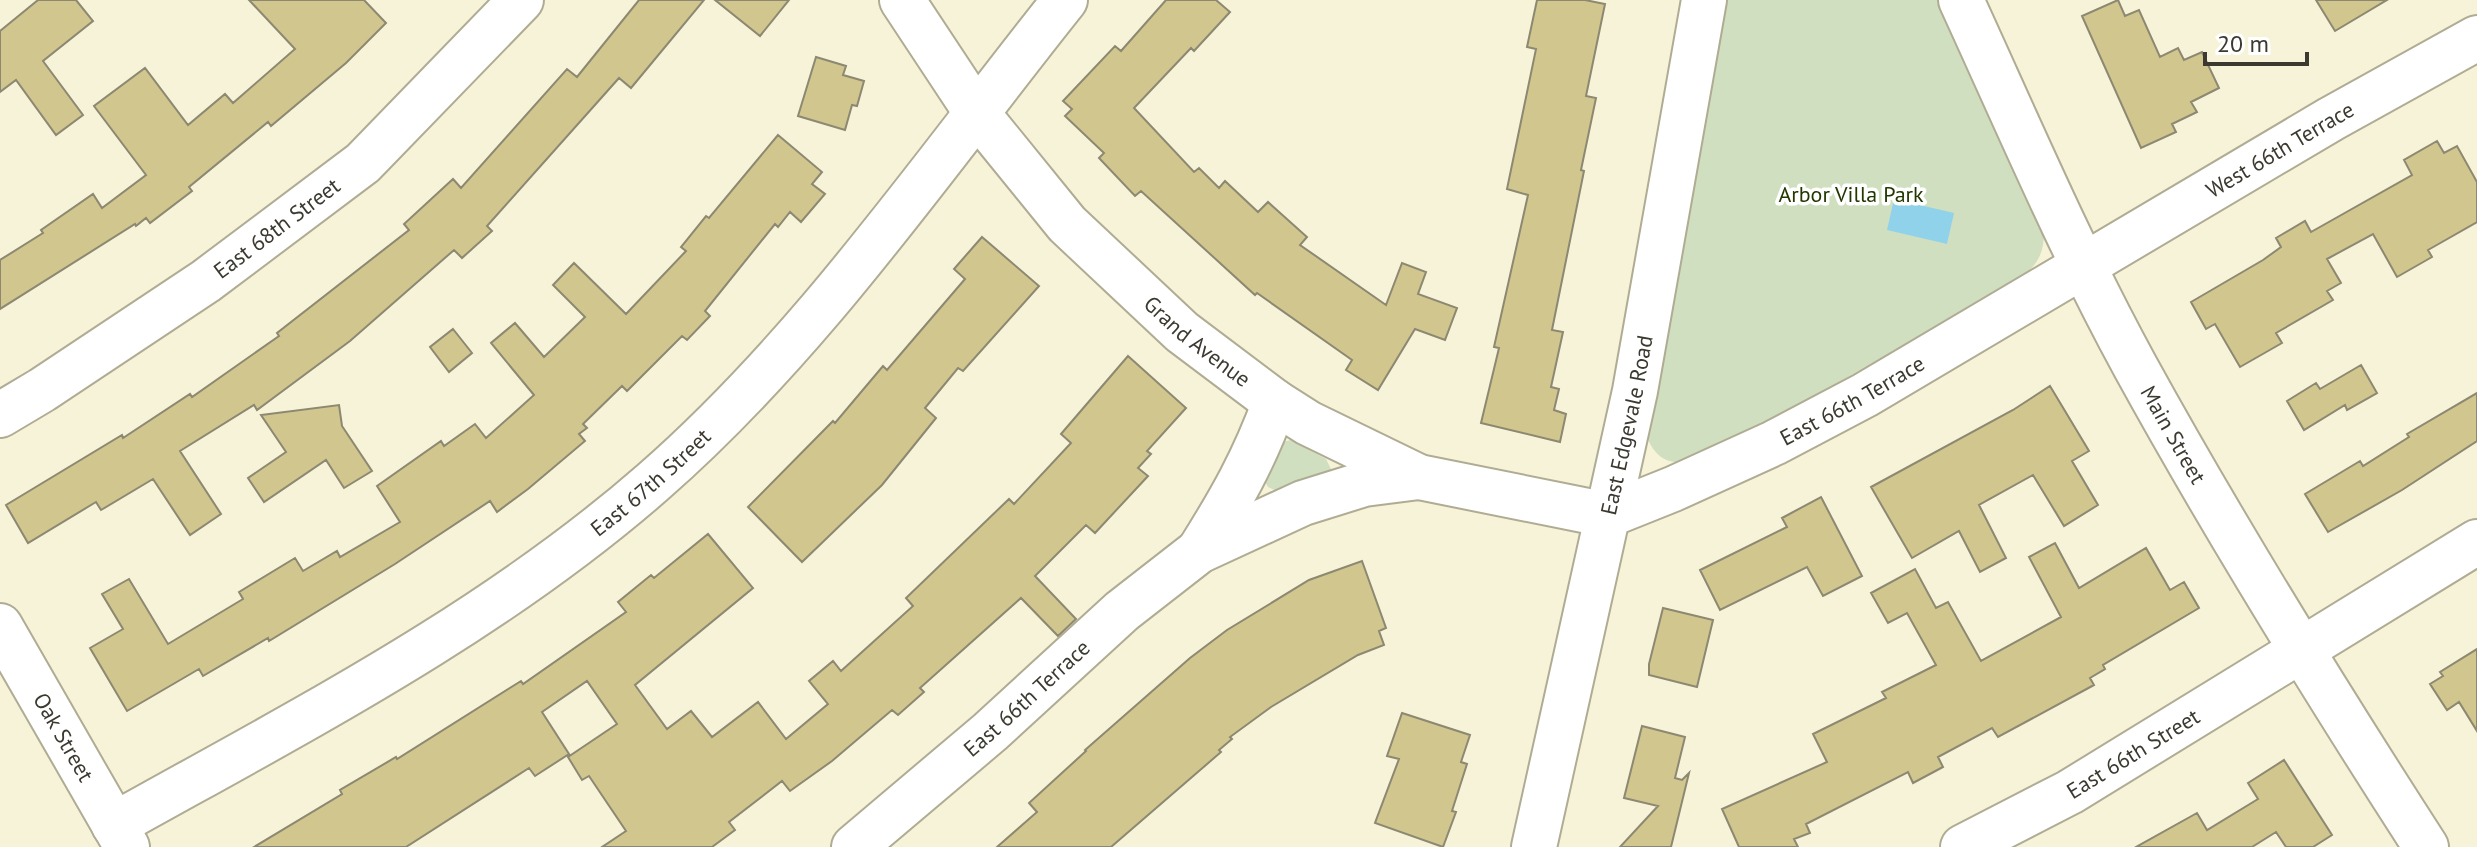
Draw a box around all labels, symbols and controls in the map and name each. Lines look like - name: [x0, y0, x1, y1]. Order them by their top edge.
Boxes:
- scale bar: [2205, 16, 2307, 66]
- text: 20 m: [2217, 28, 2269, 59]
- street label: West 66th Terrace: [2201, 95, 2359, 204]
- street label: East 68th Street: [208, 171, 346, 285]
- park label: Arbor Villa Park: [1778, 180, 1924, 208]
- street label: Grand Avenue: [1138, 290, 1256, 393]
- street label: East Edgevale Road: [1594, 333, 1659, 518]
- street label: East 66th Terrace: [1775, 349, 1929, 451]
- street label: Main Street: [2135, 381, 2213, 489]
- street label: East 67th Street: [585, 422, 717, 542]
- street label: East 66th Terrace: [958, 634, 1096, 762]
- street label: Oak Street: [27, 688, 101, 787]
- street label: East 66th Street: [2061, 702, 2205, 805]

